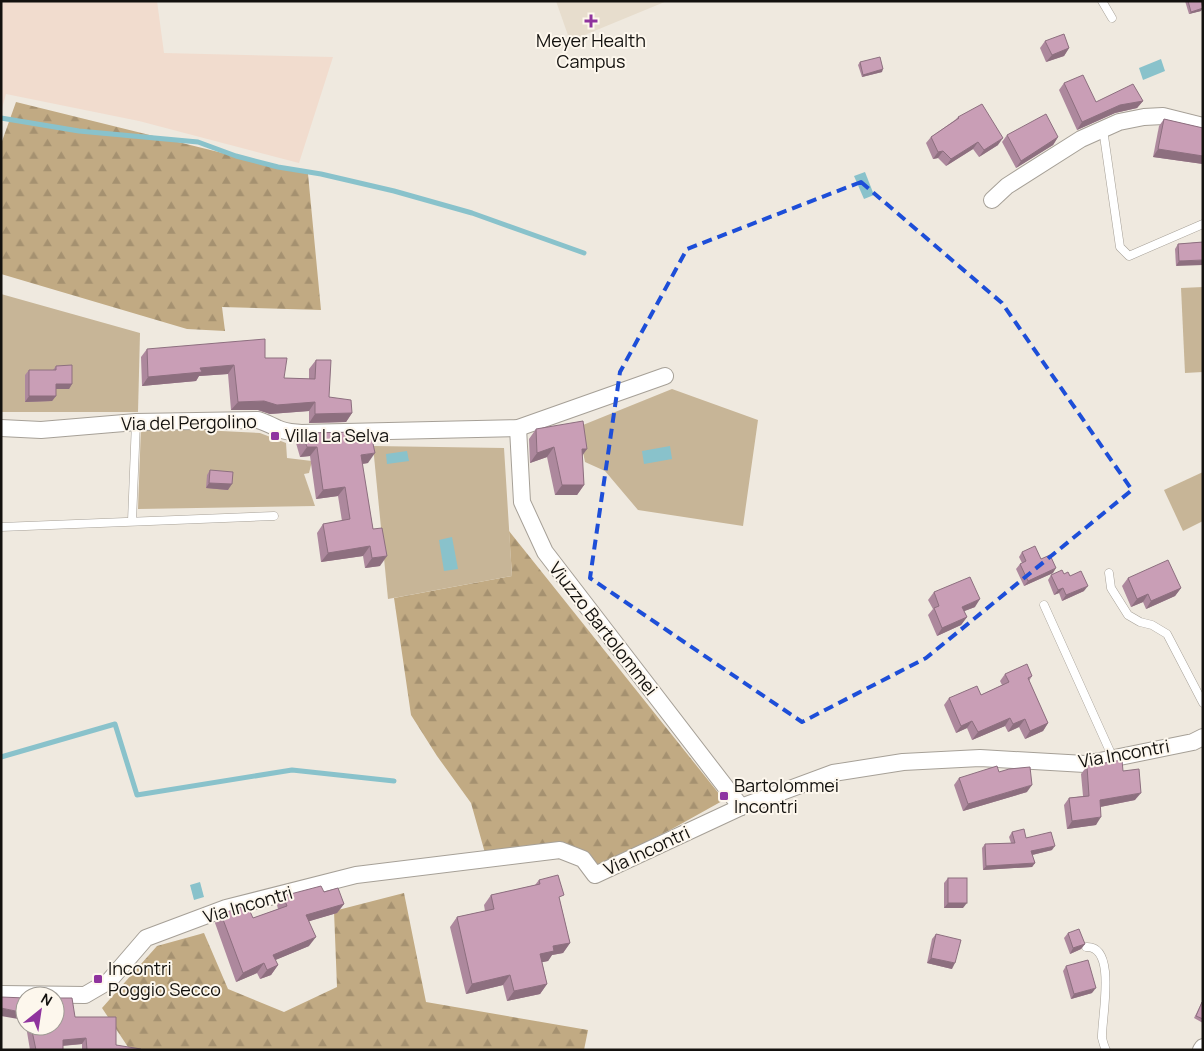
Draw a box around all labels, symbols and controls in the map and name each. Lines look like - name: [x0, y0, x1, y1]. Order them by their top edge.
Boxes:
- marker: Meyer Health Campus: [584, 14, 598, 28]
- place label: Meyer Health Campus: [536, 28, 646, 73]
- street label: Via del Pergolino: [121, 409, 257, 435]
- place label: Villa La Selva: [285, 423, 389, 447]
- marker: Villa La Selva: [269, 430, 281, 442]
- street label: Viuzzo Bartolommei: [544, 557, 663, 700]
- street label: Via Incontri: [1076, 733, 1171, 773]
- place label: Bartolommei Incontri: [734, 773, 839, 818]
- marker: Bartolommei Incontri: [718, 790, 730, 802]
- street label: Via Incontri: [600, 820, 693, 880]
- street label: Via Incontri: [200, 880, 295, 928]
- place label: Incontri Poggio Secco: [108, 956, 221, 1001]
- marker: Incontri Poggio Secco: [92, 973, 104, 985]
- north arrow: [15, 986, 65, 1036]
- text: N: [38, 989, 56, 1010]

